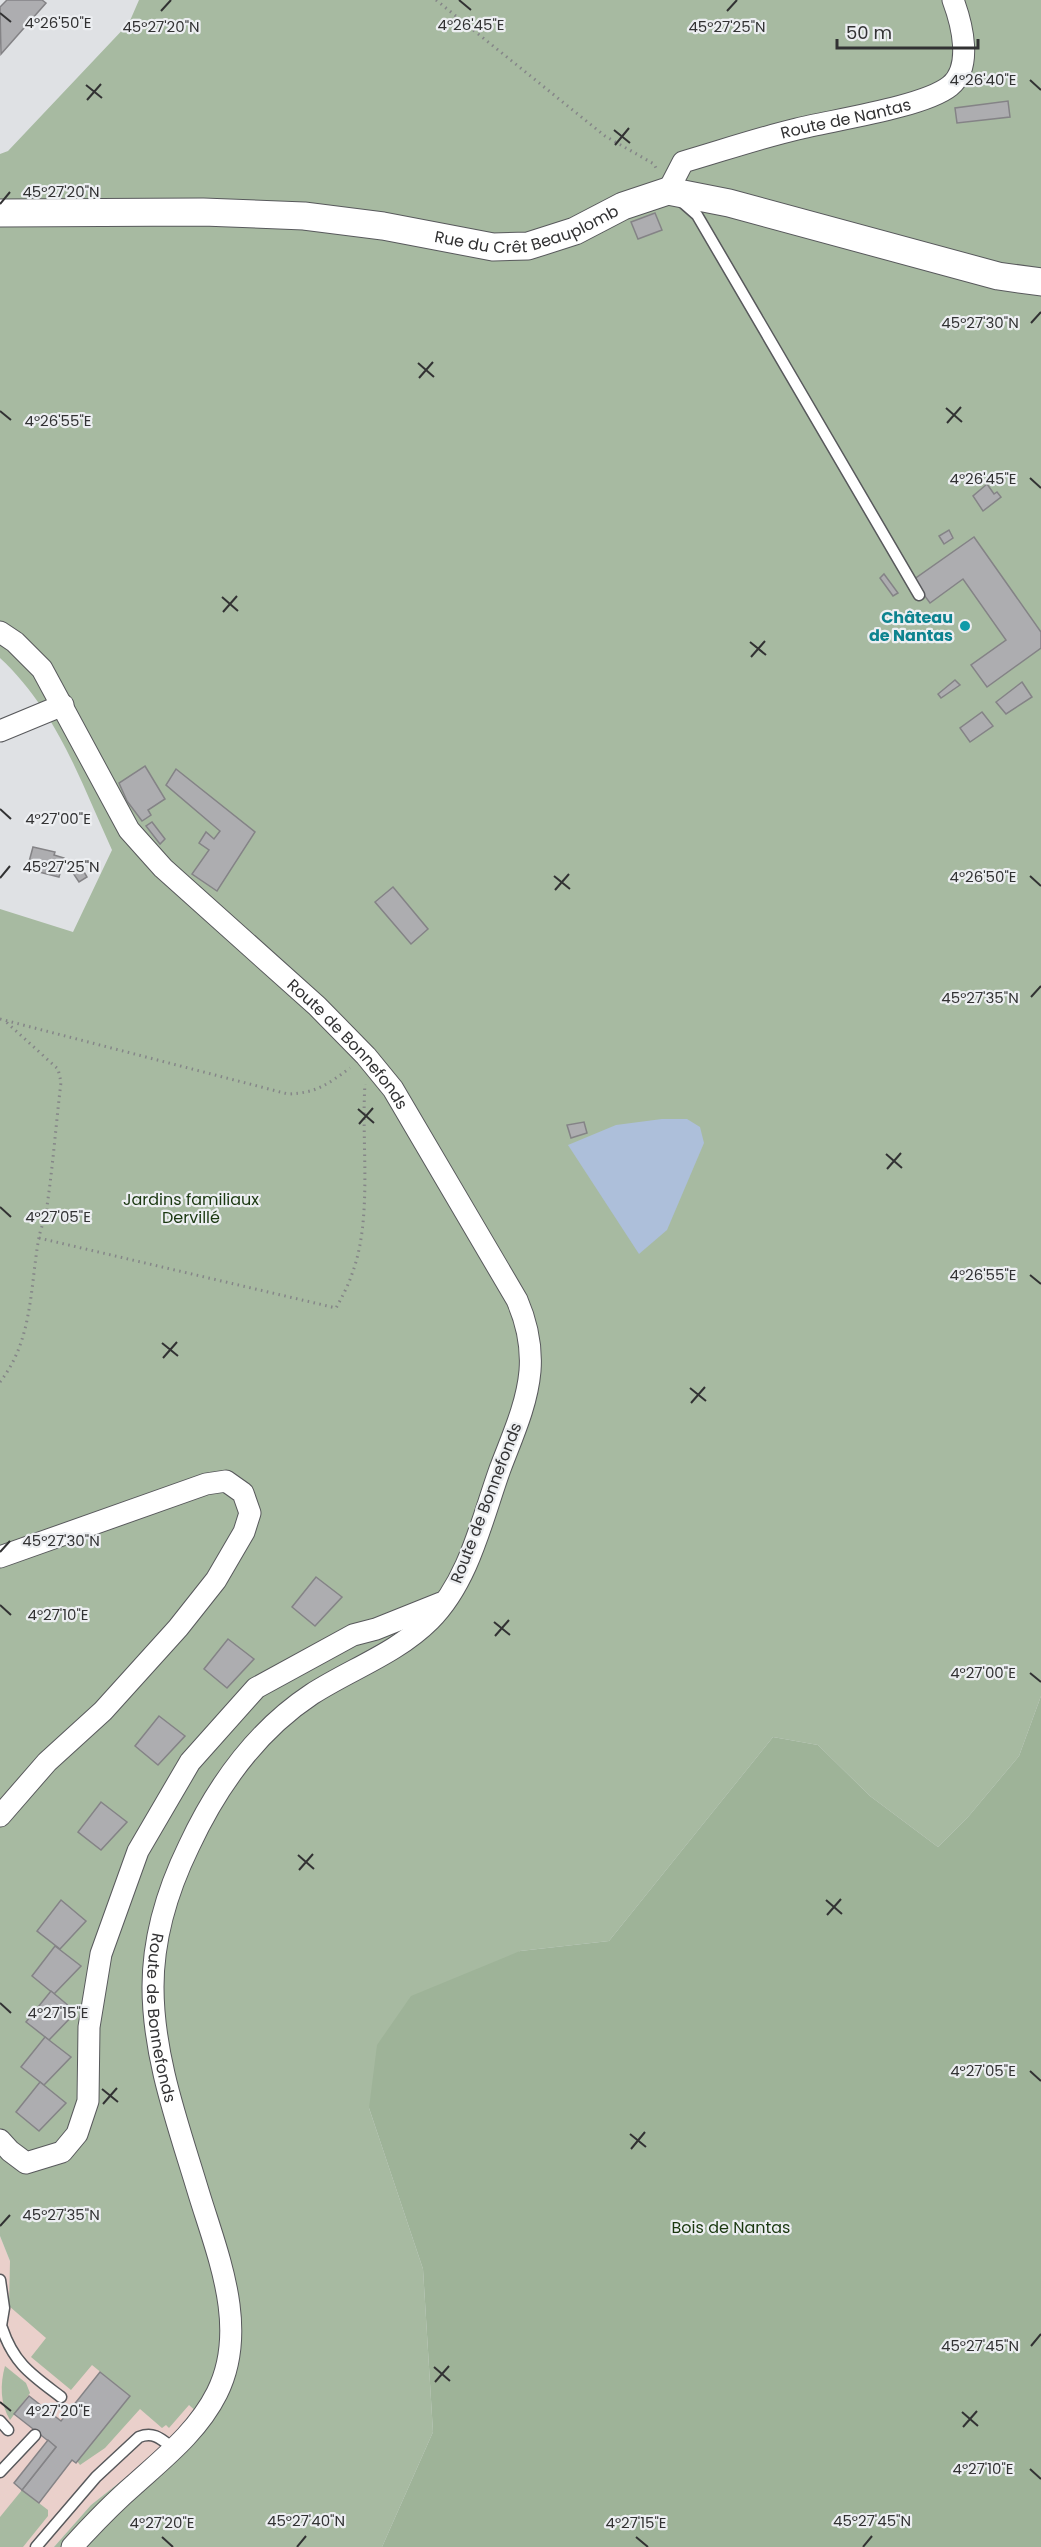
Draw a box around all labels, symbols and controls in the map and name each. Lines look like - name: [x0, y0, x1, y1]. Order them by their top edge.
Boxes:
- text: 4°26'50"E: [24, 12, 92, 33]
- scale bar: [837, 12, 978, 50]
- text: 4°26'45"E: [437, 14, 505, 35]
- text: 45°27'20"N: [122, 16, 200, 37]
- text: 45°27'25"N: [688, 16, 766, 37]
- text: 50 m: [846, 20, 892, 45]
- text: 4°26'40"E: [949, 69, 1017, 90]
- street label: Route de Nantas: [778, 92, 914, 144]
- text: 45°27'20"N: [22, 181, 100, 202]
- street label: Rue du Crêt Beauplomb: [433, 199, 623, 258]
- text: 45°27'30"N: [941, 312, 1019, 333]
- text: 4°26'55"E: [24, 410, 92, 431]
- text: 4°26'45"E: [949, 468, 1017, 489]
- place label: Château de Nantas: [869, 606, 953, 647]
- marker: Château de Nantas: [958, 619, 972, 633]
- text: 4°27'00"E: [25, 808, 91, 829]
- text: 45°27'25"N: [22, 856, 100, 877]
- text: 4°26'50"E: [949, 866, 1017, 887]
- street label: Route de Bonnefonds: [282, 973, 414, 1114]
- text: 45°27'35"N: [941, 987, 1019, 1008]
- park label: Jardins familiaux Dervillé: [123, 1188, 259, 1229]
- text: 4°27'05"E: [25, 1206, 91, 1227]
- text: 4°26'55"E: [949, 1264, 1017, 1285]
- street label: Route de Bonnefonds: [445, 1419, 527, 1587]
- text: 45°27'30"N: [22, 1530, 100, 1551]
- text: 4°27'10"E: [27, 1604, 89, 1625]
- text: 4°27'00"E: [950, 1662, 1016, 1683]
- street label: Route de Bonnefonds: [141, 1931, 182, 2105]
- text: 4°27'15"E: [27, 2002, 89, 2023]
- text: 4°27'05"E: [950, 2060, 1016, 2081]
- text: 45°27'35"N: [22, 2204, 100, 2225]
- park label: Bois de Nantas: [672, 2216, 790, 2239]
- text: 45°27'45"N: [941, 2335, 1019, 2356]
- text: 4°27'20"E: [26, 2400, 90, 2421]
- text: 4°27'10"E: [952, 2458, 1014, 2479]
- text: 45°27'40"N: [267, 2510, 345, 2531]
- text: 45°27'45"N: [833, 2510, 911, 2531]
- text: 4°27'20"E: [130, 2512, 194, 2533]
- text: 4°27'15"E: [605, 2512, 667, 2533]

